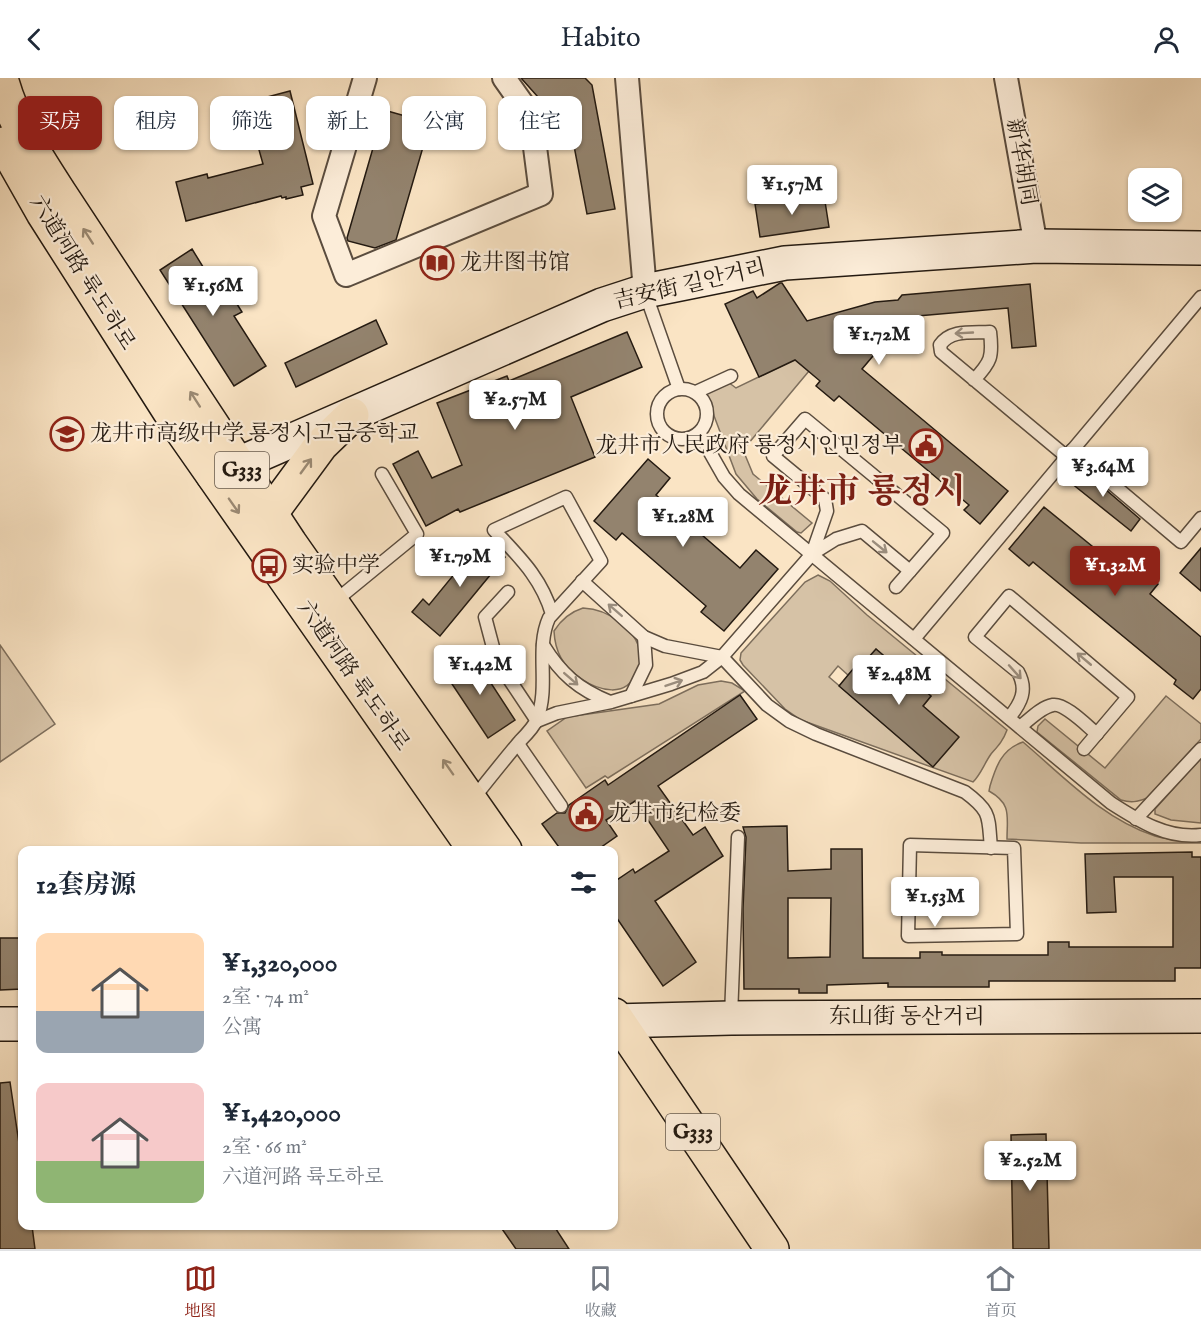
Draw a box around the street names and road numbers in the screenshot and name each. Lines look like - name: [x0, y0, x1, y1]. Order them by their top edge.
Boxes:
- street label: 新华胡同: [1000, 116, 1042, 208]
- street label: 六道河路 륙도하로: [23, 190, 141, 356]
- street label: 吉安街 길안거리: [611, 254, 769, 316]
- road number: G333: [215, 452, 269, 488]
- street label: 六道河路 륙도하로: [291, 595, 415, 757]
- street label: 东山街 동산거리: [829, 1003, 985, 1031]
- road number: G333: [666, 1114, 720, 1150]

